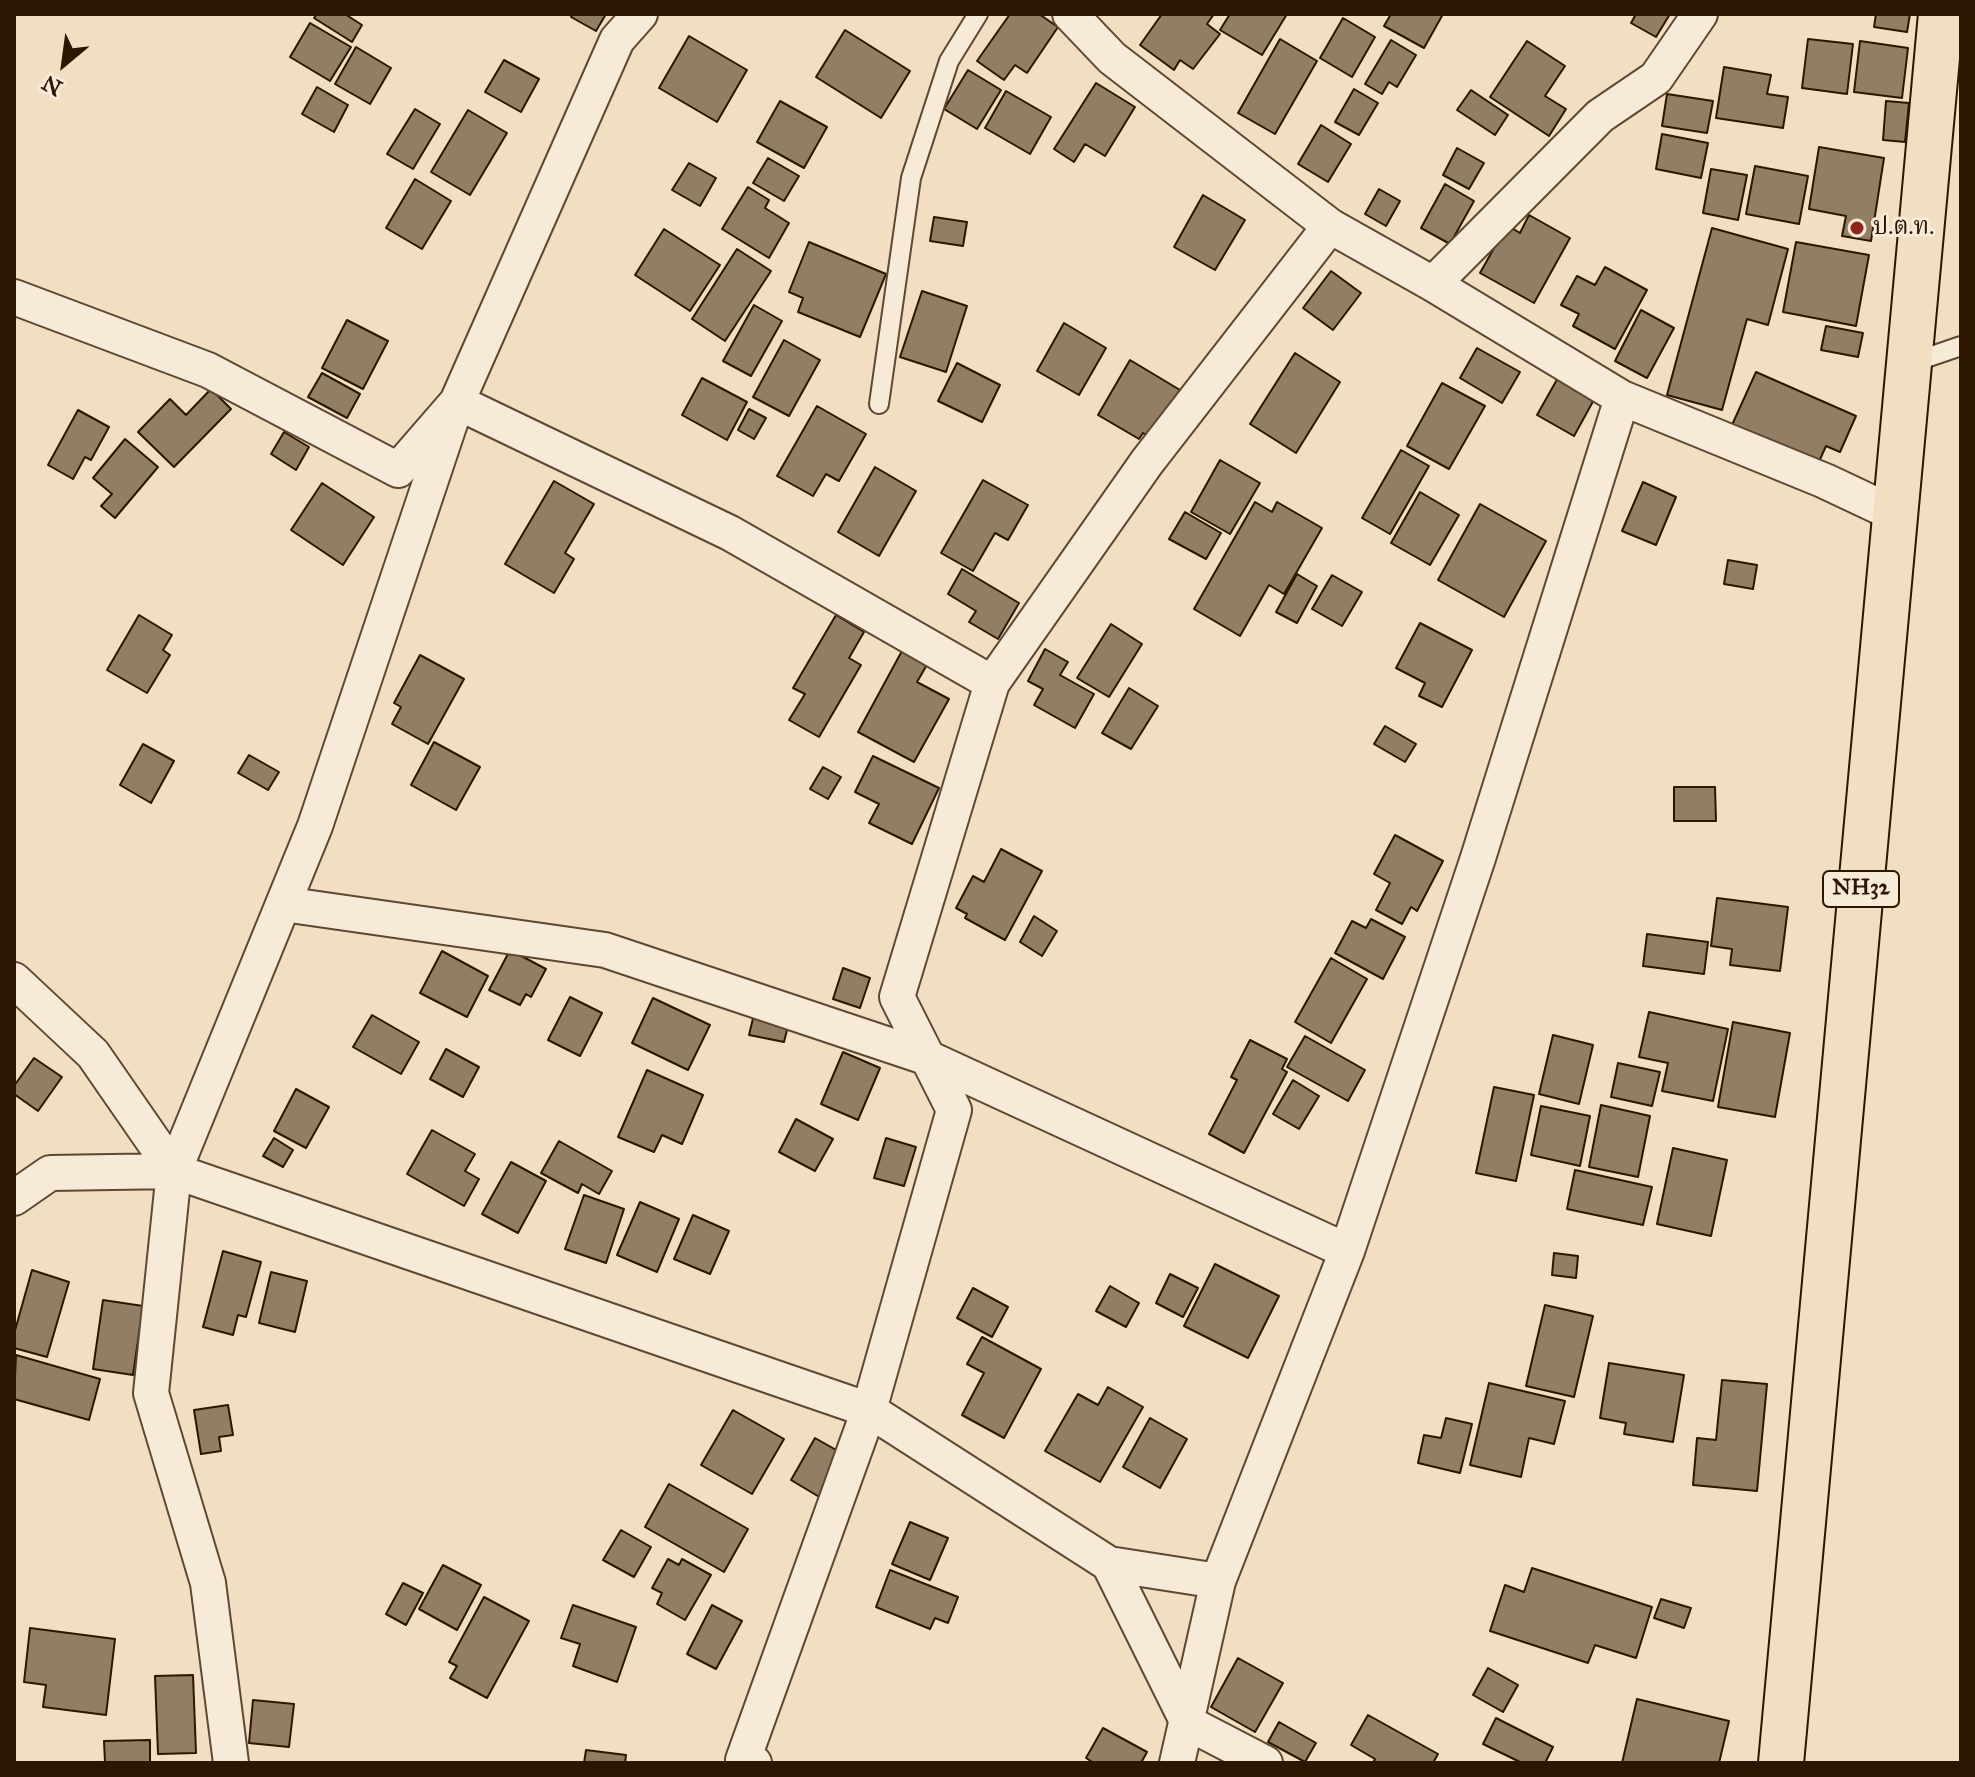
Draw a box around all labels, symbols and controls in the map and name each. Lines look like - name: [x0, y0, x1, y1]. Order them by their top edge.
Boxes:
- north arrow: [24, 24, 104, 104]
- text: N: [37, 69, 67, 102]
- place label: ป.ต.ท.: [1873, 214, 1934, 242]
- marker: ป.ต.ท.: [1848, 219, 1866, 237]
- road number: NH32: [1823, 871, 1899, 907]

